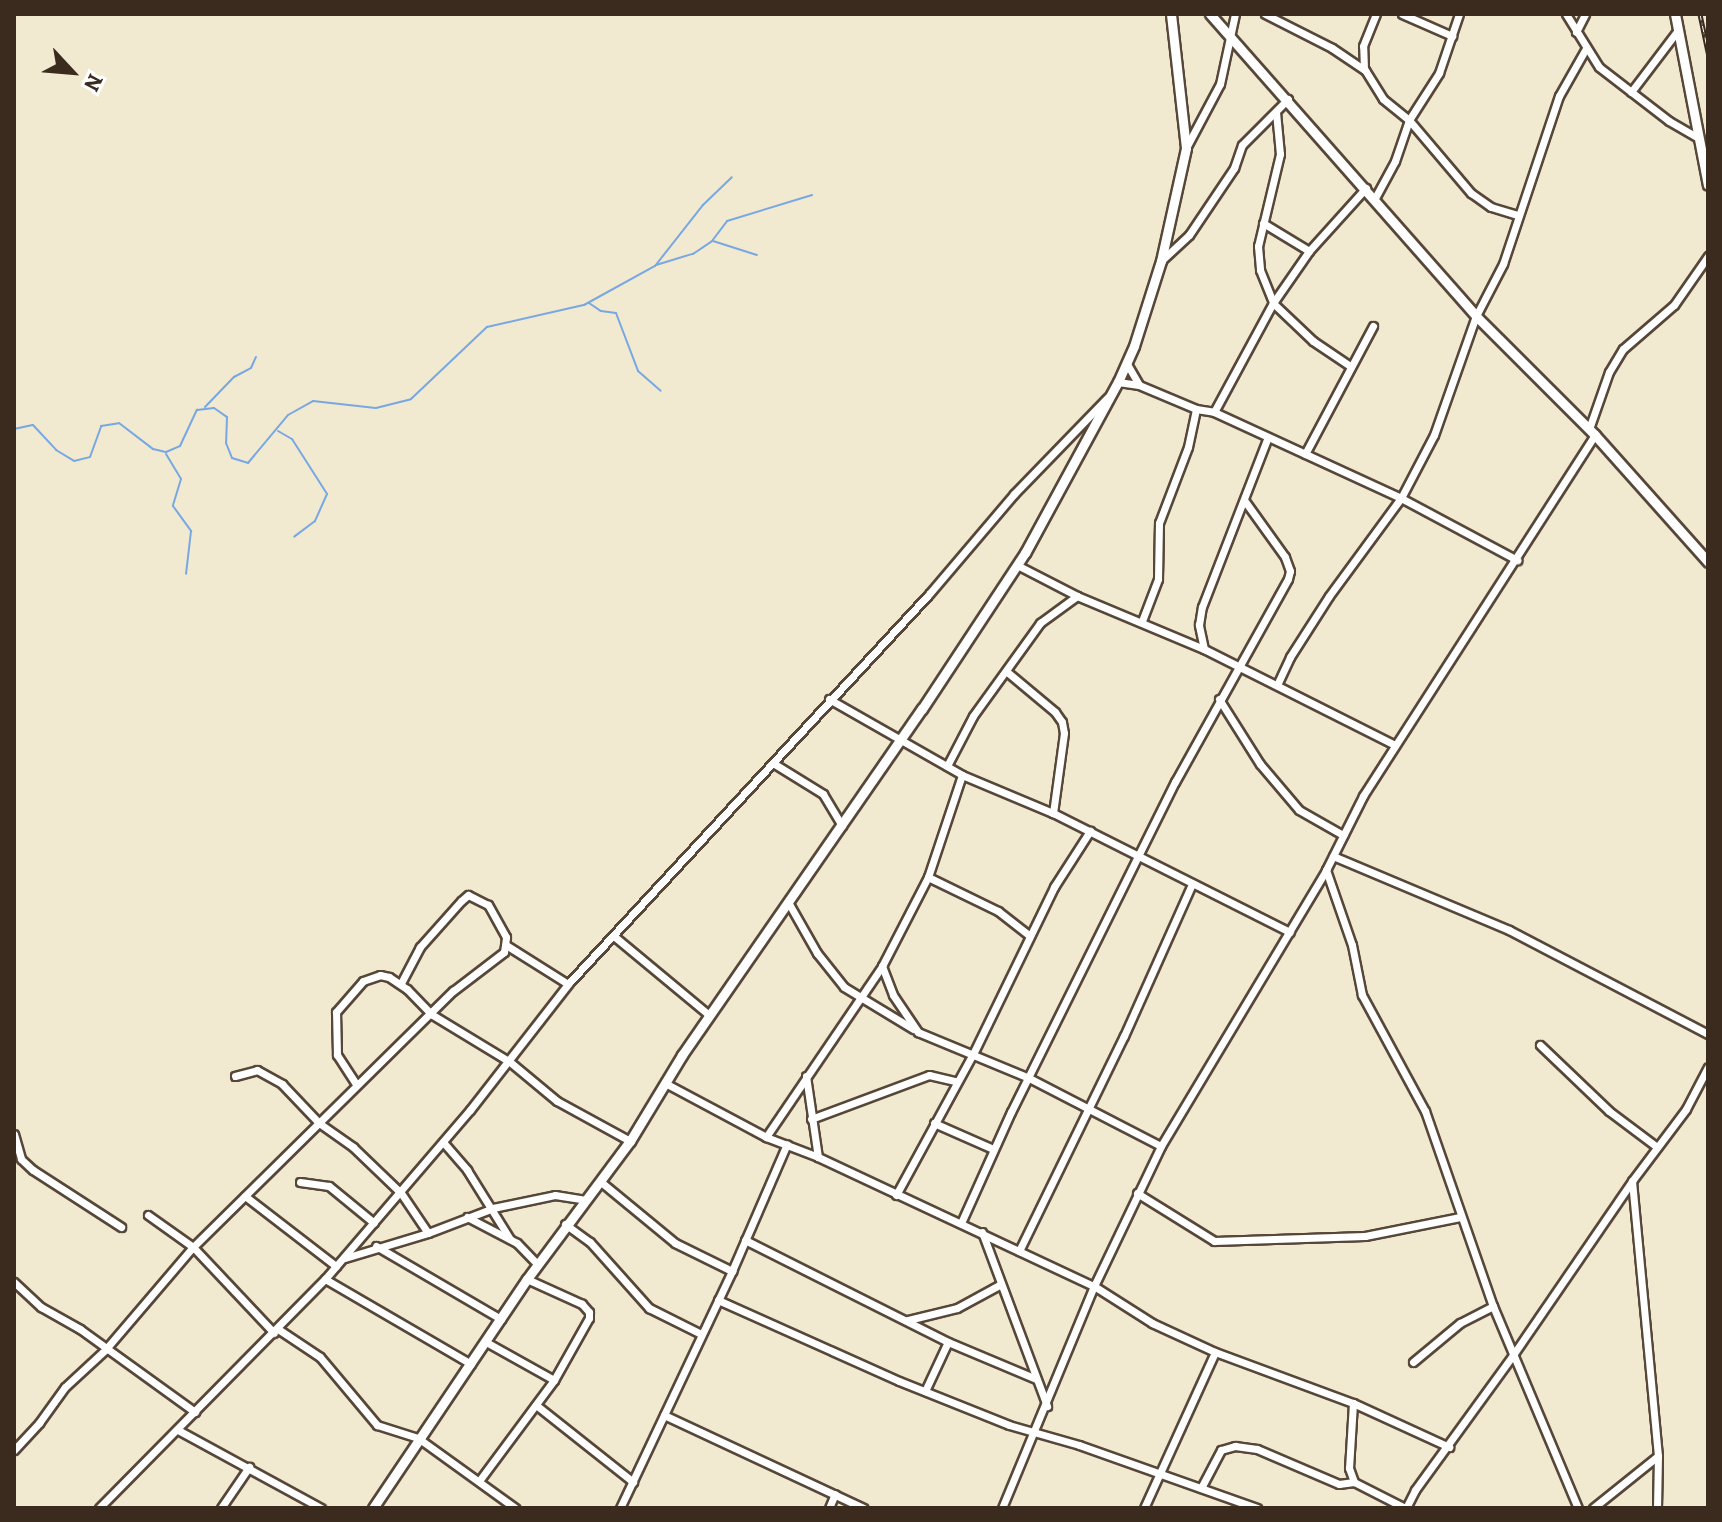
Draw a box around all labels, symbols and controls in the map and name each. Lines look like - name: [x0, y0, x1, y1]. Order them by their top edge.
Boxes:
- north arrow: [32, 32, 112, 112]
- text: N: [77, 69, 111, 96]

